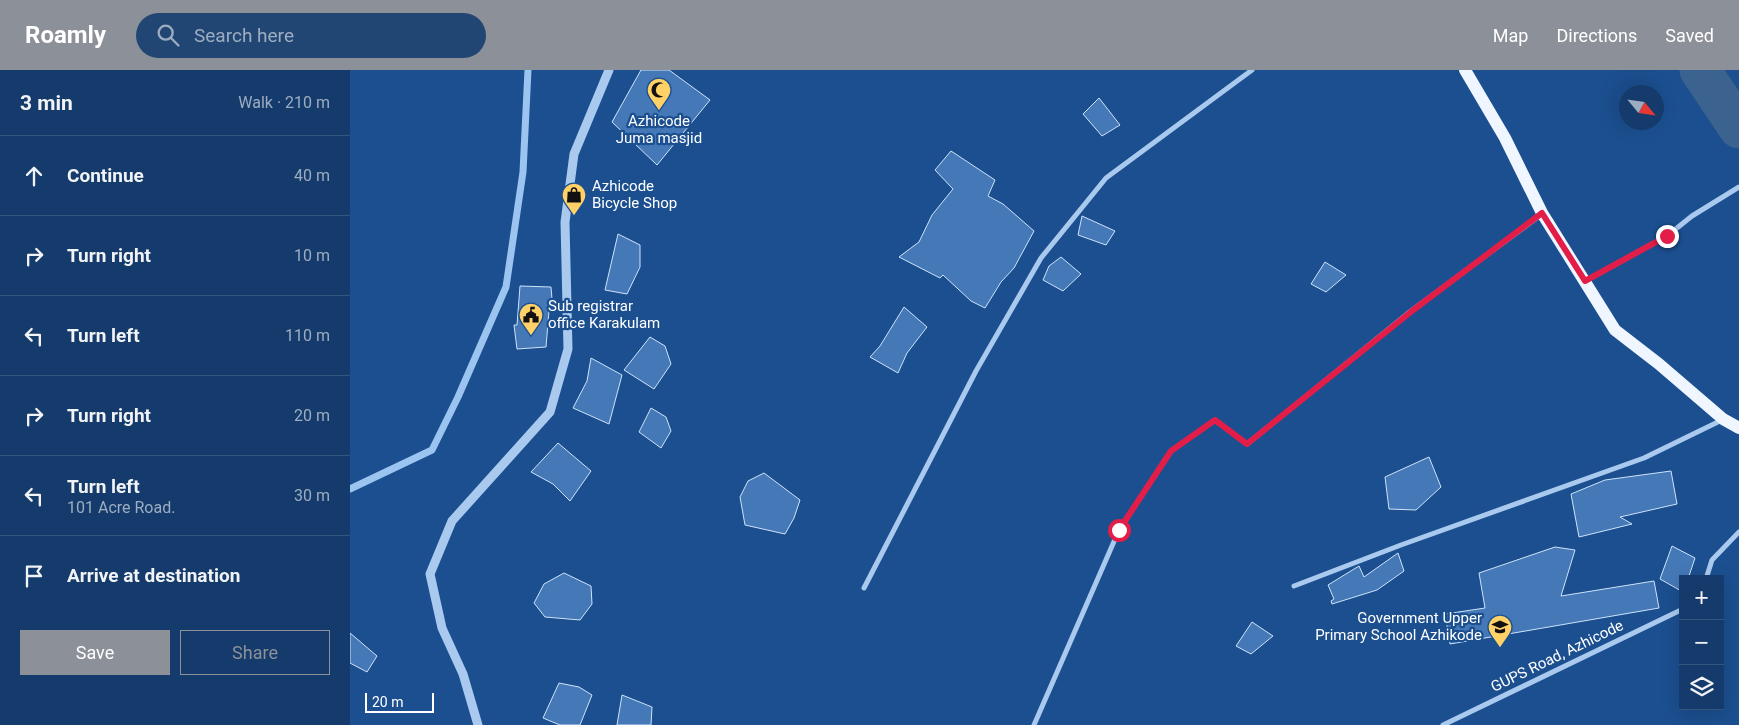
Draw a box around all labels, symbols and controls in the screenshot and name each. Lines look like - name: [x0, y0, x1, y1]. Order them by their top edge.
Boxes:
- search box: [136, 13, 486, 58]
- text: Roamly: [25, 21, 106, 49]
- icon: search: [154, 21, 182, 49]
- text: Search here: [194, 24, 294, 47]
- text: Map: [1493, 25, 1528, 46]
- text: Directions: [1556, 25, 1637, 46]
- text: Saved: [1665, 25, 1714, 46]
- mosque icon: Azhicode Juma masjid: [646, 77, 672, 111]
- north arrow: [1619, 85, 1664, 130]
- text: 3 min: [20, 91, 73, 115]
- text: Walk · 210 m: [238, 93, 330, 112]
- place label: Azhicode Juma masjid: [616, 112, 702, 147]
- icon: ahead: [20, 162, 48, 190]
- text: Continue: [67, 164, 144, 187]
- text: 40 m: [294, 166, 330, 185]
- place label: Azhicode Bicycle Shop: [592, 177, 677, 212]
- shop icon: Azhicode Bicycle Shop: [561, 182, 587, 216]
- route end: [1656, 225, 1679, 248]
- icon: right: [20, 242, 48, 270]
- text: Turn right: [67, 244, 151, 267]
- text: 10 m: [294, 246, 330, 265]
- place label: Sub registrar office Karakulam: [548, 297, 660, 332]
- public building icon: Sub registrar office Karakulam: [518, 302, 544, 336]
- icon: left: [20, 322, 48, 350]
- text: Turn left: [67, 324, 140, 347]
- text: 110 m: [285, 326, 330, 345]
- icon: right: [20, 402, 48, 430]
- text: Turn right: [67, 404, 151, 427]
- text: 20 m: [294, 406, 330, 425]
- text: Turn left: [67, 475, 140, 498]
- icon: left: [20, 482, 48, 510]
- text: 30 m: [294, 486, 330, 505]
- text: 101 Acre Road.: [67, 498, 175, 517]
- route start: [1108, 519, 1131, 542]
- icon: arrive: [20, 562, 48, 590]
- text: Arrive at destination: [67, 564, 240, 587]
- map controls: [1679, 575, 1724, 710]
- button: +: [1679, 575, 1724, 620]
- place label: Government Upper Primary School Azhikode: [1315, 609, 1482, 644]
- school or university icon: Government Upper Primary School Azhikode: [1487, 614, 1513, 648]
- street label: GUPS Road, Azhicode: [1488, 616, 1626, 696]
- button: −: [1679, 620, 1724, 665]
- button: Save: [20, 630, 170, 675]
- button: Share: [180, 630, 330, 675]
- button: layers: [1679, 665, 1724, 710]
- scale bar: [365, 690, 434, 713]
- text: 20 m: [372, 694, 404, 710]

